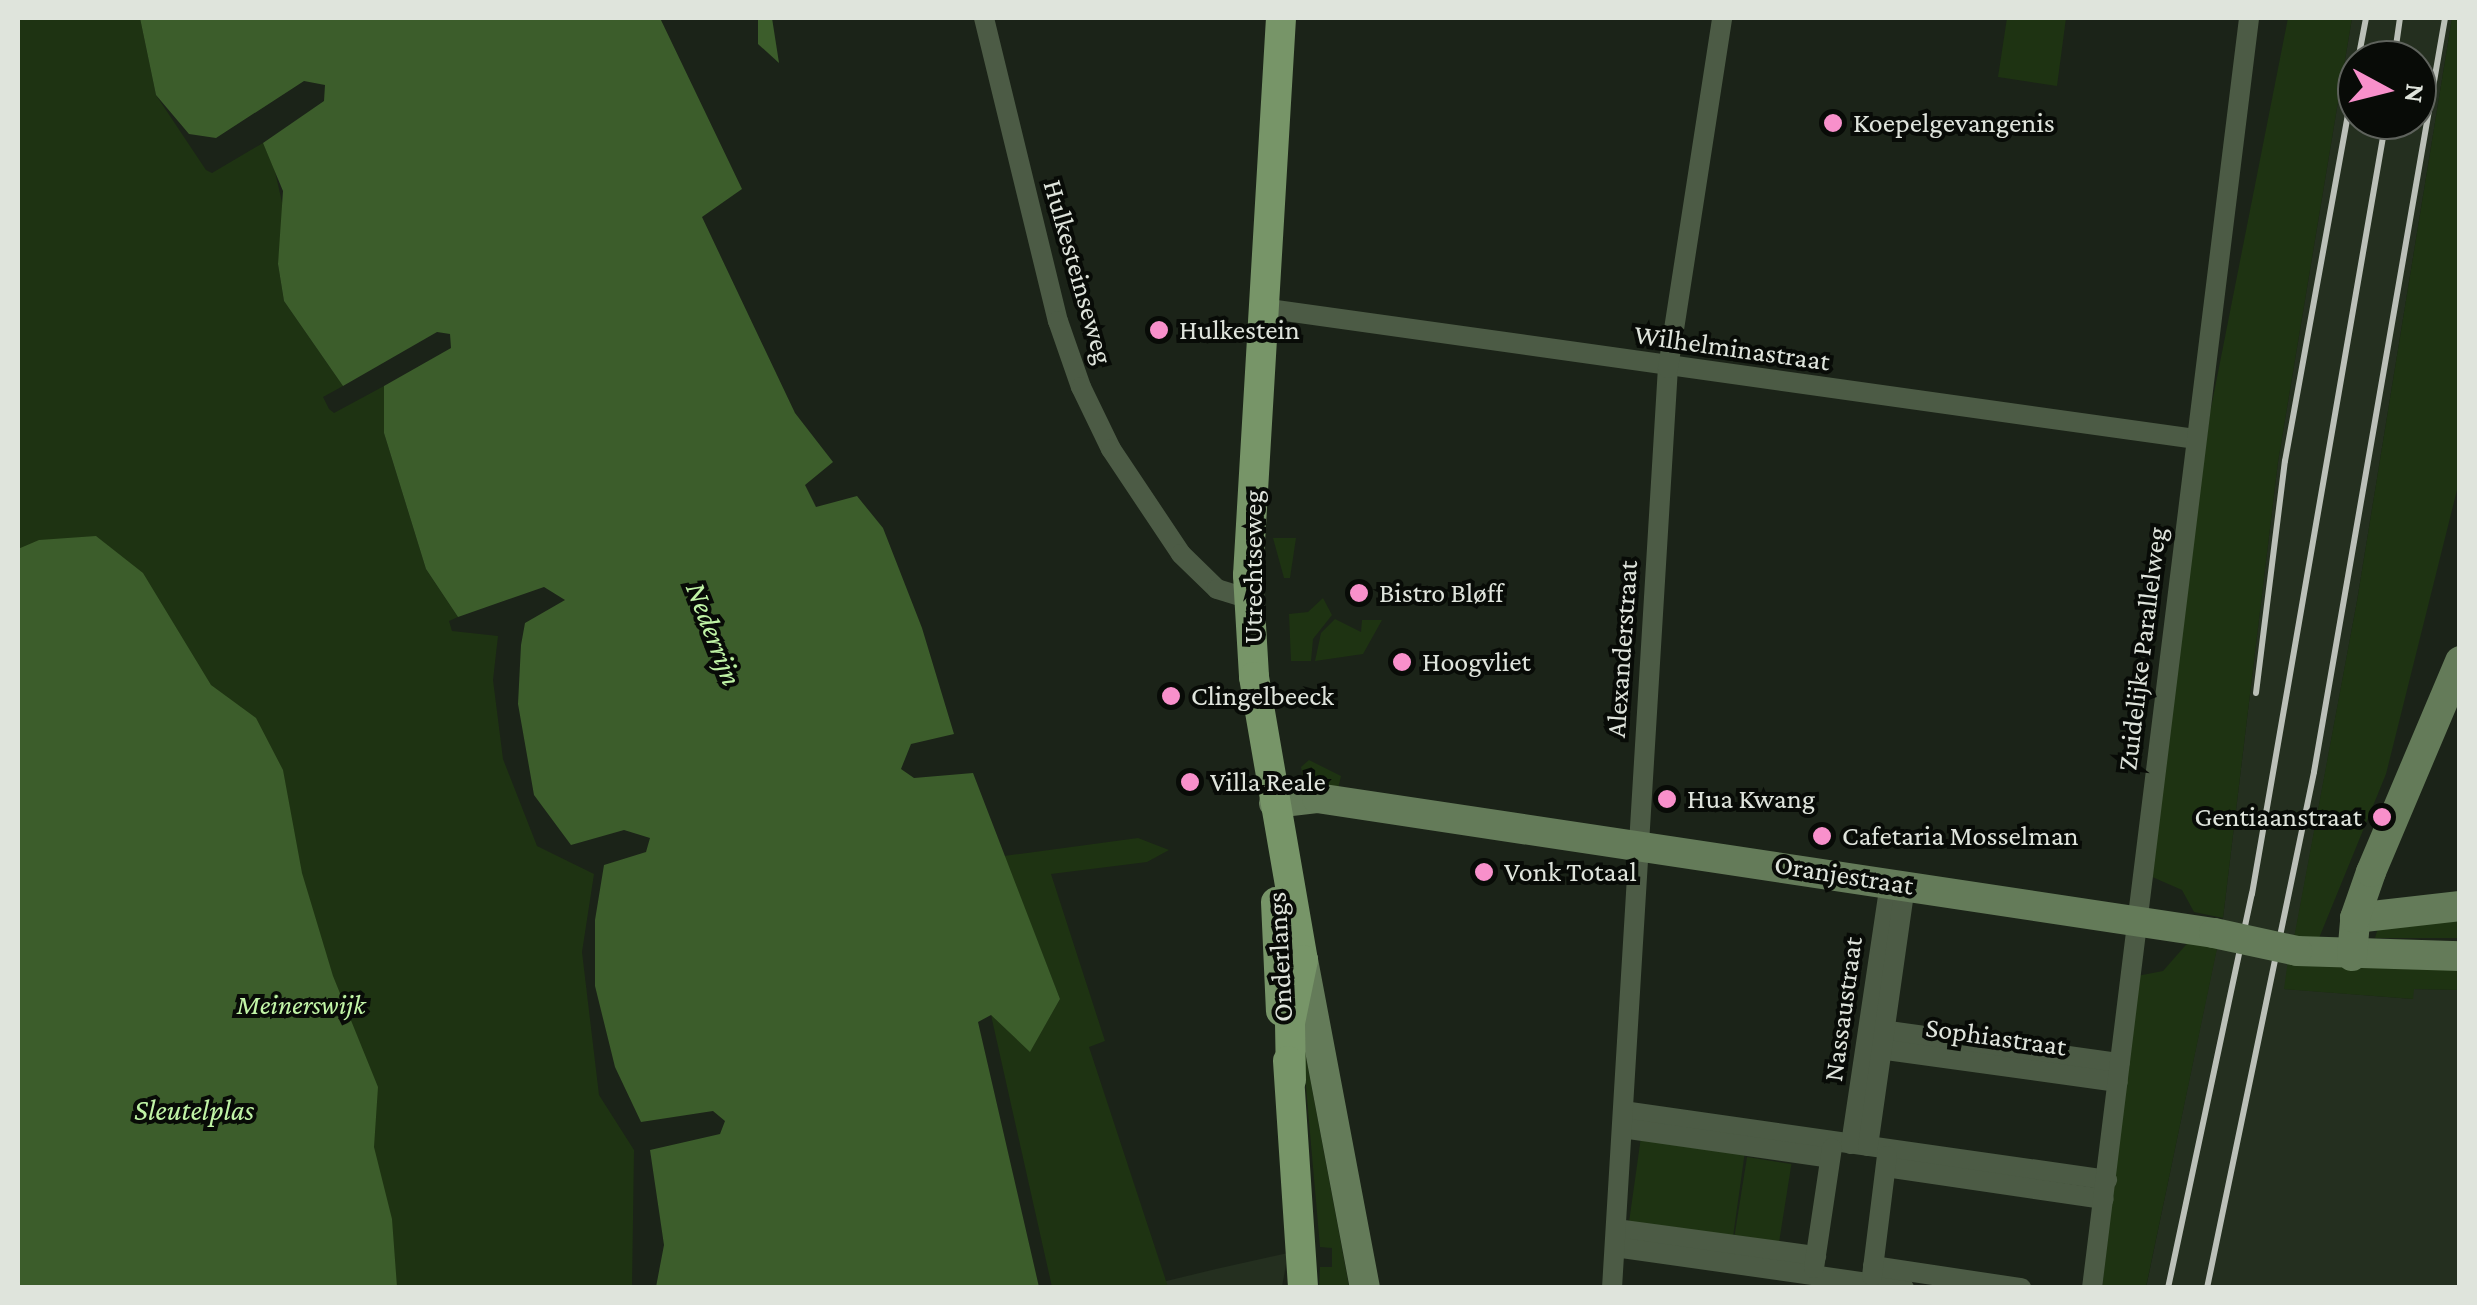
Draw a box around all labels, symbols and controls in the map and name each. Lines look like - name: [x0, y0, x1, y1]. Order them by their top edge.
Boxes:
- north arrow: [2337, 40, 2437, 140]
- text: N: [2399, 82, 2432, 105]
- place label: Koepelgevangenis: [1853, 106, 2055, 140]
- marker: Koepelgevangenis: [1822, 112, 1844, 134]
- street label: Hulkesteinseweg: [1036, 176, 1120, 368]
- place label: Hulkestein: [1179, 313, 1300, 347]
- street label: Wilhelminastraat: [1632, 318, 1832, 378]
- marker: Hulkestein: [1148, 319, 1170, 341]
- street label: Utrechtseweg: [1236, 490, 1270, 644]
- street label: Zuidelijke Parallelweg: [2110, 525, 2174, 773]
- street label: Alexanderstraat: [1599, 559, 1645, 739]
- place label: Bistro Bløff: [1379, 576, 1504, 610]
- water label: Nederrijn: [678, 577, 750, 691]
- marker: Bistro Bløff: [1348, 582, 1370, 604]
- place label: Hoogvliet: [1422, 645, 1531, 679]
- marker: Hoogvliet: [1391, 651, 1413, 673]
- place label: Clingelbeeck: [1191, 679, 1334, 713]
- marker: Clingelbeeck: [1160, 685, 1182, 707]
- place label: Villa Reale: [1210, 765, 1326, 799]
- marker: Villa Reale: [1179, 771, 1201, 793]
- place label: Hua Kwang: [1687, 782, 1815, 816]
- marker: Hua Kwang: [1656, 788, 1678, 810]
- place label: Gentiaanstraat: [2195, 800, 2362, 834]
- marker: Gentiaanstraat: [2371, 806, 2393, 828]
- place label: Cafetaria Mosselman: [1842, 819, 2079, 853]
- marker: Cafetaria Mosselman: [1811, 825, 1833, 847]
- street label: Oranjestraat: [1772, 847, 1916, 903]
- place label: Vonk Totaal: [1504, 855, 1637, 889]
- marker: Vonk Totaal: [1473, 861, 1495, 883]
- street label: Onderlangs: [1260, 891, 1300, 1023]
- street label: Nassaustraat: [1816, 934, 1870, 1084]
- park label: Meinerswijk: [236, 988, 366, 1022]
- street label: Sophiastraat: [1923, 1010, 2069, 1064]
- water label: Sleutelplas: [134, 1092, 254, 1128]

